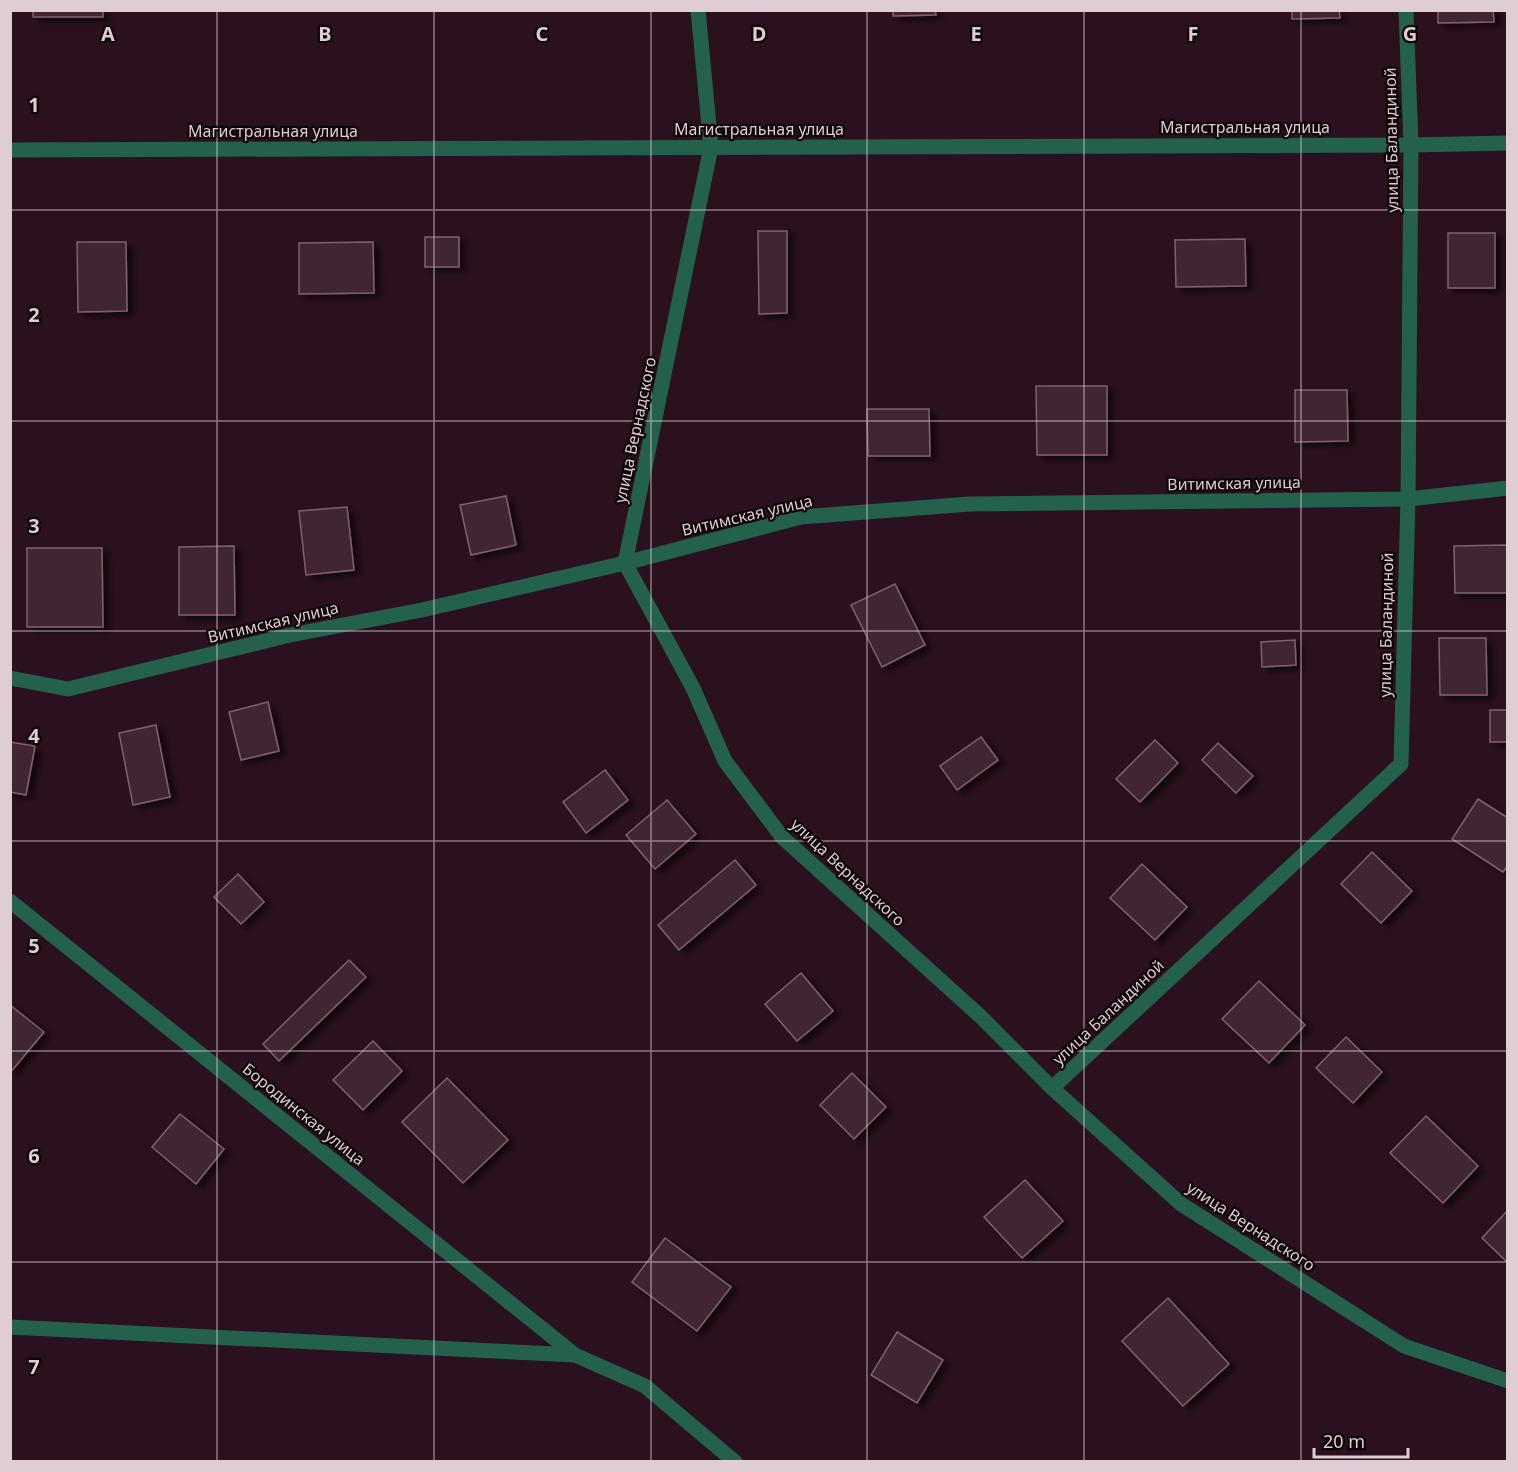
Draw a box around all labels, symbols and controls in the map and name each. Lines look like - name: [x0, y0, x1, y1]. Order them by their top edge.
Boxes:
- text: A: [101, 20, 115, 47]
- text: B: [318, 20, 332, 47]
- text: C: [536, 20, 549, 47]
- text: D: [752, 20, 766, 47]
- text: E: [970, 20, 982, 47]
- text: F: [1188, 20, 1198, 47]
- text: G: [1403, 20, 1417, 47]
- street label: улица Баландиной: [1379, 67, 1403, 213]
- text: 1: [28, 91, 40, 118]
- street label: Магистральная улица: [1160, 116, 1330, 138]
- street label: Магистральная улица: [674, 118, 844, 140]
- street label: Магистральная улица: [188, 120, 358, 142]
- text: 2: [28, 301, 40, 328]
- street label: улица Вернадского: [609, 355, 661, 505]
- street label: Витимская улица: [1167, 471, 1301, 495]
- street label: Витимская улица: [679, 489, 815, 541]
- text: 3: [28, 512, 40, 539]
- street label: улица Баландиной: [1374, 552, 1398, 698]
- street label: Витимская улица: [205, 596, 341, 648]
- text: 4: [28, 722, 40, 749]
- street label: улица Вернадского: [786, 813, 910, 931]
- text: 5: [28, 932, 40, 959]
- street label: улица Баландиной: [1047, 954, 1169, 1070]
- street label: Бородинская улица: [238, 1058, 370, 1170]
- text: 6: [28, 1142, 40, 1169]
- street label: улица Вернадского: [1183, 1176, 1319, 1276]
- text: 7: [28, 1353, 40, 1380]
- scale bar: [1314, 1421, 1408, 1459]
- text: 20 m: [1323, 1429, 1365, 1453]

